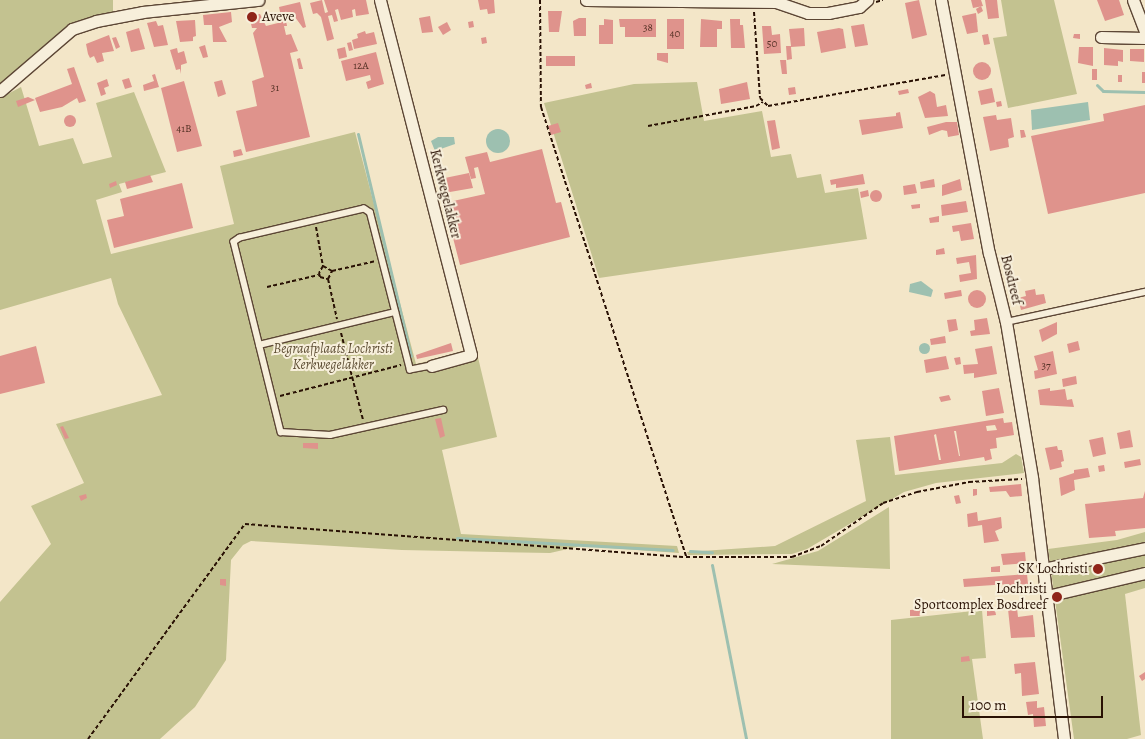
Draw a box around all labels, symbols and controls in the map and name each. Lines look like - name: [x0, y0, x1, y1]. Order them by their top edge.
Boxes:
- place label: Aveve: [262, 9, 294, 25]
- marker: Aveve: [246, 11, 258, 23]
- house number: 38: [643, 21, 653, 35]
- house number: 40: [670, 27, 680, 41]
- house number: 50: [767, 37, 777, 51]
- house number: 12A: [353, 59, 369, 73]
- house number: 31: [271, 81, 279, 95]
- house number: 41B: [176, 122, 192, 136]
- street label: Kerkwegelakker: [426, 148, 464, 240]
- street label: Bosdreef: [997, 253, 1025, 307]
- park label: Begraafplaats Lochristi Kerkwegelakker: [273, 341, 393, 374]
- house number: 37: [1041, 359, 1051, 373]
- place label: SK Lochristi: [1018, 561, 1088, 577]
- marker: SK Lochristi: [1092, 563, 1104, 575]
- place label: Lochristi Sportcomplex Bosdreef: [914, 581, 1047, 614]
- marker: Lochristi Sportcomplex Bosdreef: [1051, 591, 1063, 603]
- scale bar: [965, 686, 1106, 718]
- text: 100 m: [970, 695, 1007, 715]

